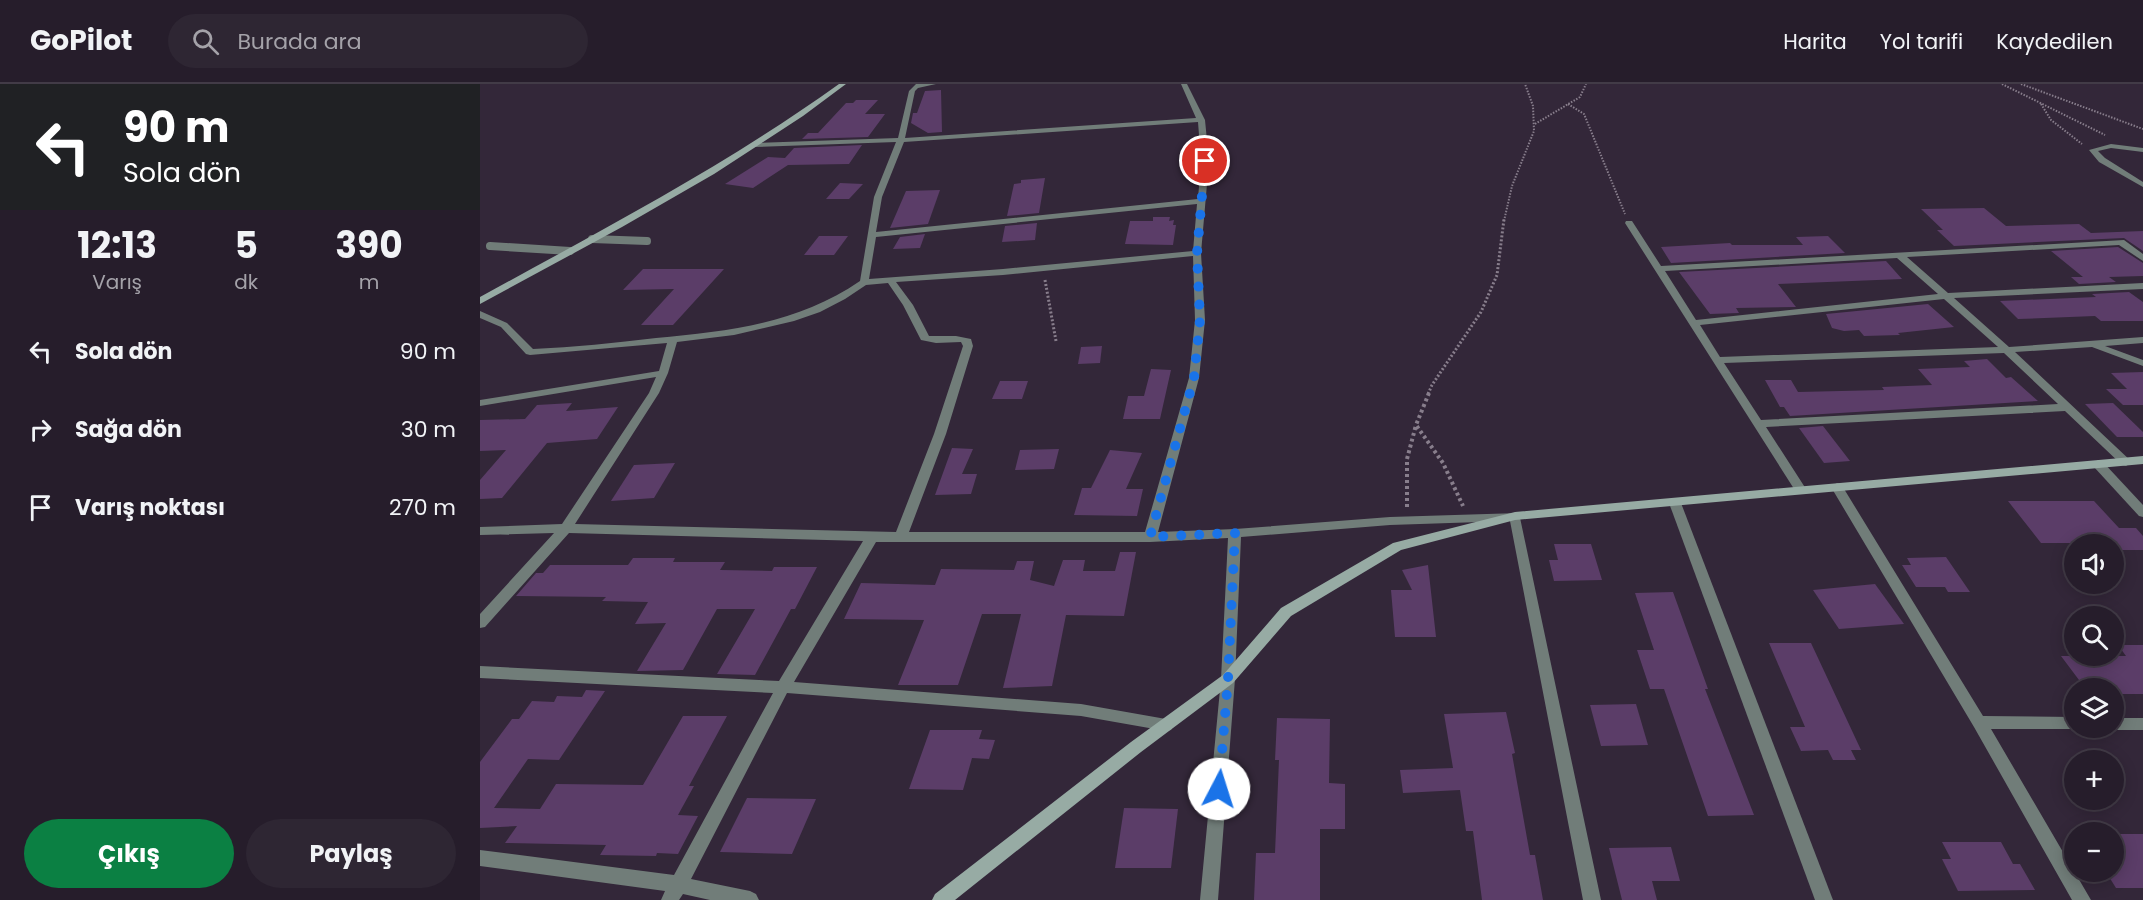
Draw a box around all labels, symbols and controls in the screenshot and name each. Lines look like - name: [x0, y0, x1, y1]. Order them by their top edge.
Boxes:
- search box: [168, 14, 588, 68]
- text: GoPilot: [30, 21, 132, 60]
- icon: search: [189, 25, 222, 58]
- text: Burada ara: [237, 26, 362, 57]
- text: Harita: [1783, 27, 1847, 56]
- text: Yol tarifi: [1880, 27, 1963, 56]
- text: Kaydedilen: [1996, 27, 2113, 56]
- text: 90 m: [123, 98, 230, 157]
- icon: left: [24, 108, 102, 186]
- pin: [1179, 135, 1230, 186]
- icon: arrive: [1188, 144, 1221, 177]
- text: Sola dön: [123, 154, 241, 191]
- text: 12:13: [77, 220, 157, 271]
- text: 5: [234, 220, 258, 271]
- text: 390: [335, 220, 403, 271]
- text: Varış: [92, 268, 142, 296]
- text: dk: [234, 268, 258, 296]
- text: m: [359, 268, 379, 296]
- icon: left: [24, 335, 57, 368]
- text: Sola dön: [75, 336, 172, 367]
- text: 90 m: [400, 336, 456, 367]
- icon: right: [24, 413, 57, 446]
- text: Sağa dön: [75, 414, 182, 445]
- text: 30 m: [401, 414, 456, 445]
- icon: arrive: [24, 491, 57, 524]
- text: Varış noktası: [75, 492, 225, 523]
- text: 270 m: [389, 492, 456, 523]
- map controls: [2064, 534, 2124, 882]
- button: sound: [2064, 534, 2124, 594]
- button: search: [2064, 606, 2124, 666]
- button: layers: [2064, 678, 2124, 738]
- button: +: [2064, 750, 2124, 810]
- position arrow: [1187, 757, 1251, 821]
- button: Çıkış: [24, 819, 234, 888]
- button: Paylaş: [246, 819, 456, 888]
- button: −: [2064, 822, 2124, 882]

